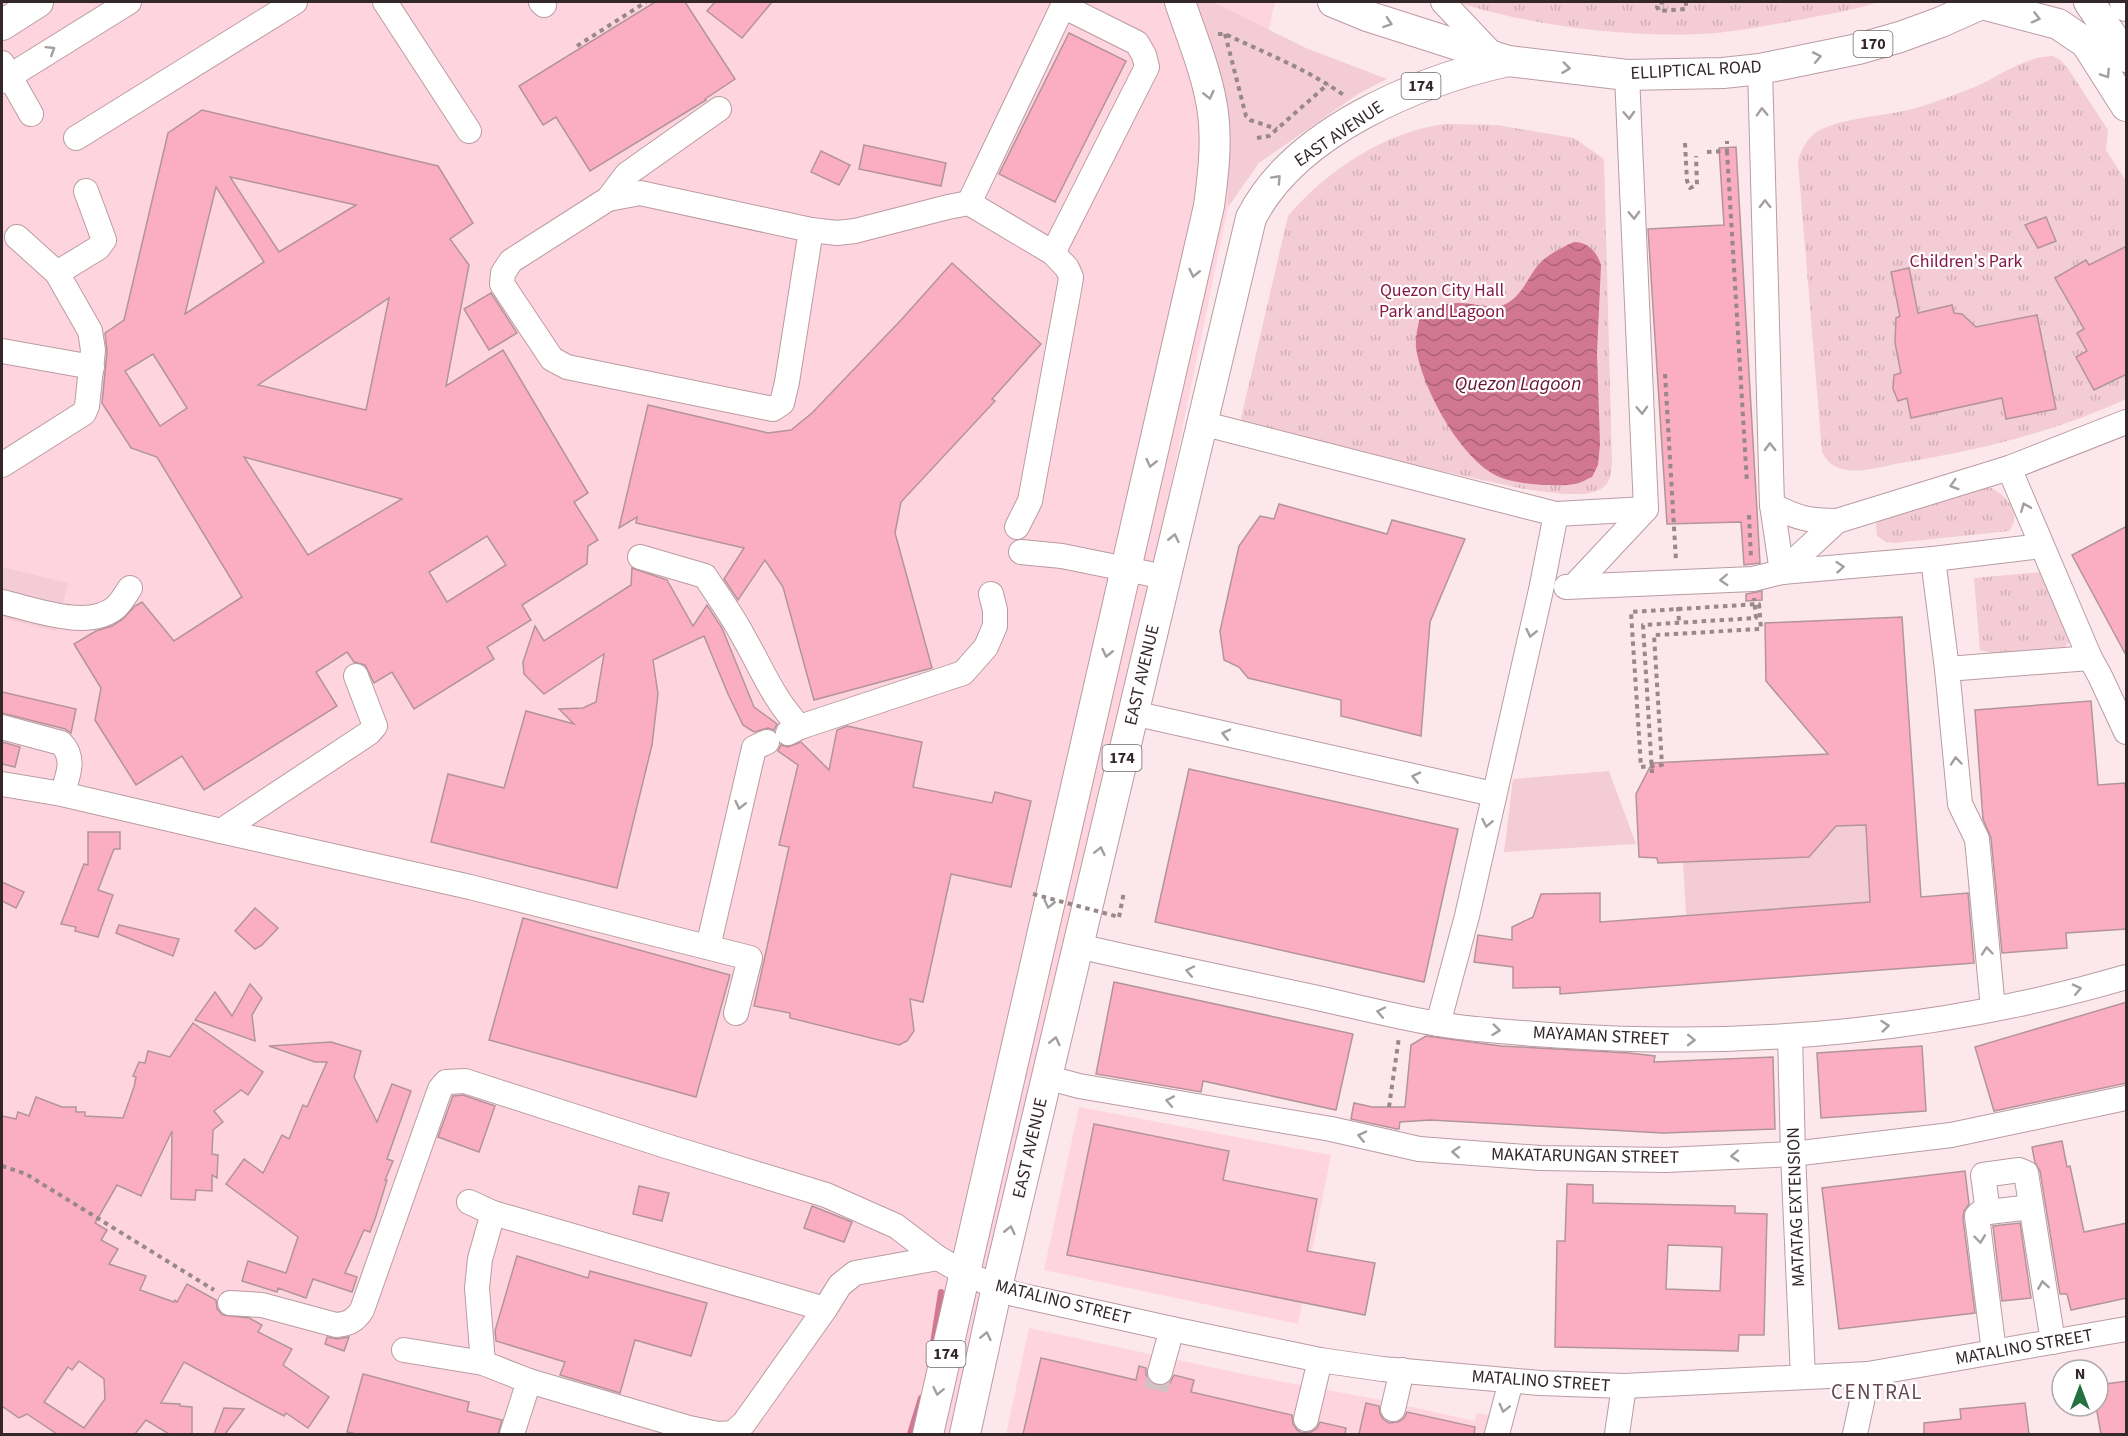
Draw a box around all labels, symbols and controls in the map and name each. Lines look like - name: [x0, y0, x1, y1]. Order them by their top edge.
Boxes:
- one-way arrow: [2031, 10, 2041, 23]
- one-way arrow: [1382, 15, 1393, 28]
- road number: 170: [1854, 31, 1892, 57]
- one-way arrow: [45, 45, 55, 57]
- one-way arrow: [1812, 51, 1822, 64]
- street label: ELLIPTICAL ROAD: [1630, 54, 1762, 86]
- one-way arrow: [1561, 61, 1570, 73]
- one-way arrow: [2099, 68, 2110, 79]
- road number: 174: [1402, 73, 1440, 99]
- one-way arrow: [1202, 90, 1215, 100]
- street label: EAST AVENUE: [1289, 95, 1389, 173]
- one-way arrow: [1755, 107, 1768, 116]
- one-way arrow: [1623, 110, 1636, 119]
- one-way arrow: [1270, 175, 1281, 186]
- one-way arrow: [1758, 200, 1771, 209]
- one-way arrow: [1628, 210, 1640, 219]
- park label: Children's Park: [1910, 249, 2022, 274]
- one-way arrow: [1189, 267, 1202, 277]
- park label: Quezon City Hall Park and Lagoon: [1379, 278, 1505, 324]
- water label: Quezon Lagoon: [1455, 370, 1581, 398]
- one-way arrow: [1636, 405, 1649, 414]
- one-way arrow: [1764, 442, 1776, 451]
- one-way arrow: [1145, 457, 1158, 467]
- one-way arrow: [1949, 478, 1960, 490]
- one-way arrow: [2020, 502, 2032, 513]
- one-way arrow: [1166, 534, 1179, 544]
- one-way arrow: [1836, 561, 1845, 574]
- one-way arrow: [1720, 574, 1729, 587]
- street label: EAST AVENUE: [1118, 622, 1166, 728]
- one-way arrow: [1525, 628, 1538, 638]
- one-way arrow: [1101, 647, 1114, 657]
- one-way arrow: [1221, 728, 1231, 741]
- road number: 174: [1102, 745, 1142, 771]
- one-way arrow: [1950, 756, 1963, 765]
- one-way arrow: [1411, 771, 1421, 784]
- one-way arrow: [735, 800, 748, 810]
- one-way arrow: [1481, 817, 1494, 827]
- one-way arrow: [1093, 846, 1106, 856]
- one-way arrow: [1043, 899, 1056, 909]
- one-way arrow: [1981, 946, 1994, 955]
- one-way arrow: [1185, 965, 1195, 978]
- one-way arrow: [2071, 984, 2081, 997]
- one-way arrow: [1376, 1006, 1386, 1019]
- street label: MAYAMAN STREET: [1532, 1020, 1670, 1052]
- one-way arrow: [1881, 1020, 1890, 1033]
- one-way arrow: [1492, 1023, 1501, 1036]
- one-way arrow: [1686, 1034, 1695, 1046]
- one-way arrow: [1048, 1036, 1061, 1046]
- street label: EAST AVENUE: [1006, 1095, 1054, 1201]
- one-way arrow: [1165, 1095, 1175, 1108]
- street label: MATATAG EXTENSION: [1781, 1127, 1811, 1287]
- one-way arrow: [1357, 1131, 1367, 1144]
- street label: MAKATARUNGAN STREET: [1491, 1142, 1680, 1170]
- one-way arrow: [1451, 1146, 1461, 1159]
- one-way arrow: [1730, 1150, 1739, 1163]
- one-way arrow: [1003, 1226, 1016, 1236]
- one-way arrow: [1973, 1235, 1986, 1244]
- street label: MATALINO STREET: [993, 1273, 1134, 1331]
- one-way arrow: [2038, 1280, 2050, 1289]
- street label: MATALINO STREET: [1953, 1323, 2095, 1371]
- one-way arrow: [979, 1332, 992, 1342]
- road number: 174: [926, 1341, 966, 1367]
- north arrow: [2050, 1358, 2110, 1418]
- text: N: [2075, 1363, 2085, 1385]
- street label: MATALINO STREET: [1471, 1364, 1612, 1398]
- district label: CENTRAL: [1831, 1377, 1923, 1407]
- one-way arrow: [932, 1386, 945, 1396]
- one-way arrow: [1499, 1402, 1511, 1412]

